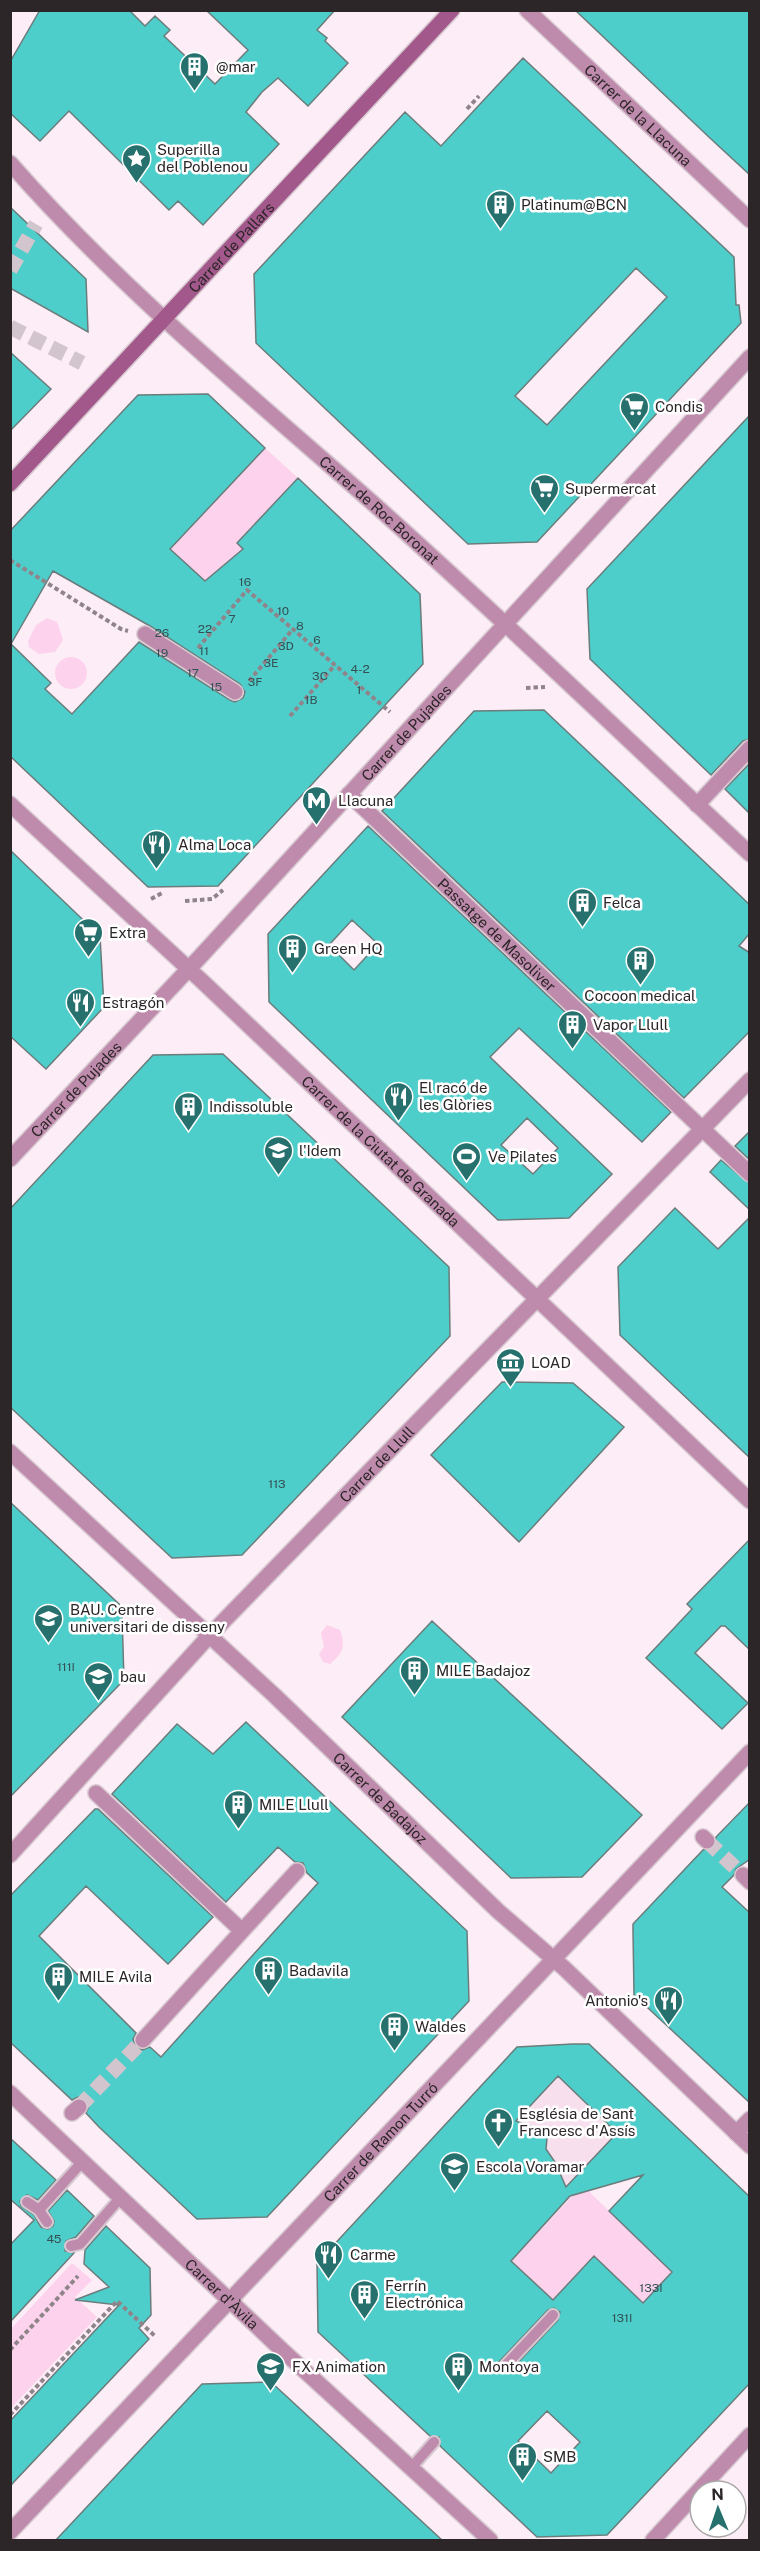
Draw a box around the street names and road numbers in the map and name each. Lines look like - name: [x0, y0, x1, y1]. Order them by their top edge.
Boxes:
- street label: Carrer de la Llacuna: [581, 60, 695, 169]
- street label: Carrer de Pallars: [185, 198, 277, 296]
- street label: Carrer de Roc Boronat: [316, 452, 443, 567]
- street label: Carrer de Pujades: [358, 681, 454, 784]
- street label: Passatge de Masoliver: [434, 874, 560, 994]
- street label: Carrer de Pujades: [27, 1038, 125, 1140]
- street label: Carrer de la Ciutat de Granada: [299, 1072, 464, 1230]
- street label: Carrer de Llull: [336, 1422, 417, 1506]
- street label: Carrer de Badajoz: [330, 1749, 431, 1847]
- street label: Carrer de Ramon Turró: [320, 2079, 441, 2205]
- street label: Carrer d'Àvila: [182, 2255, 262, 2332]

